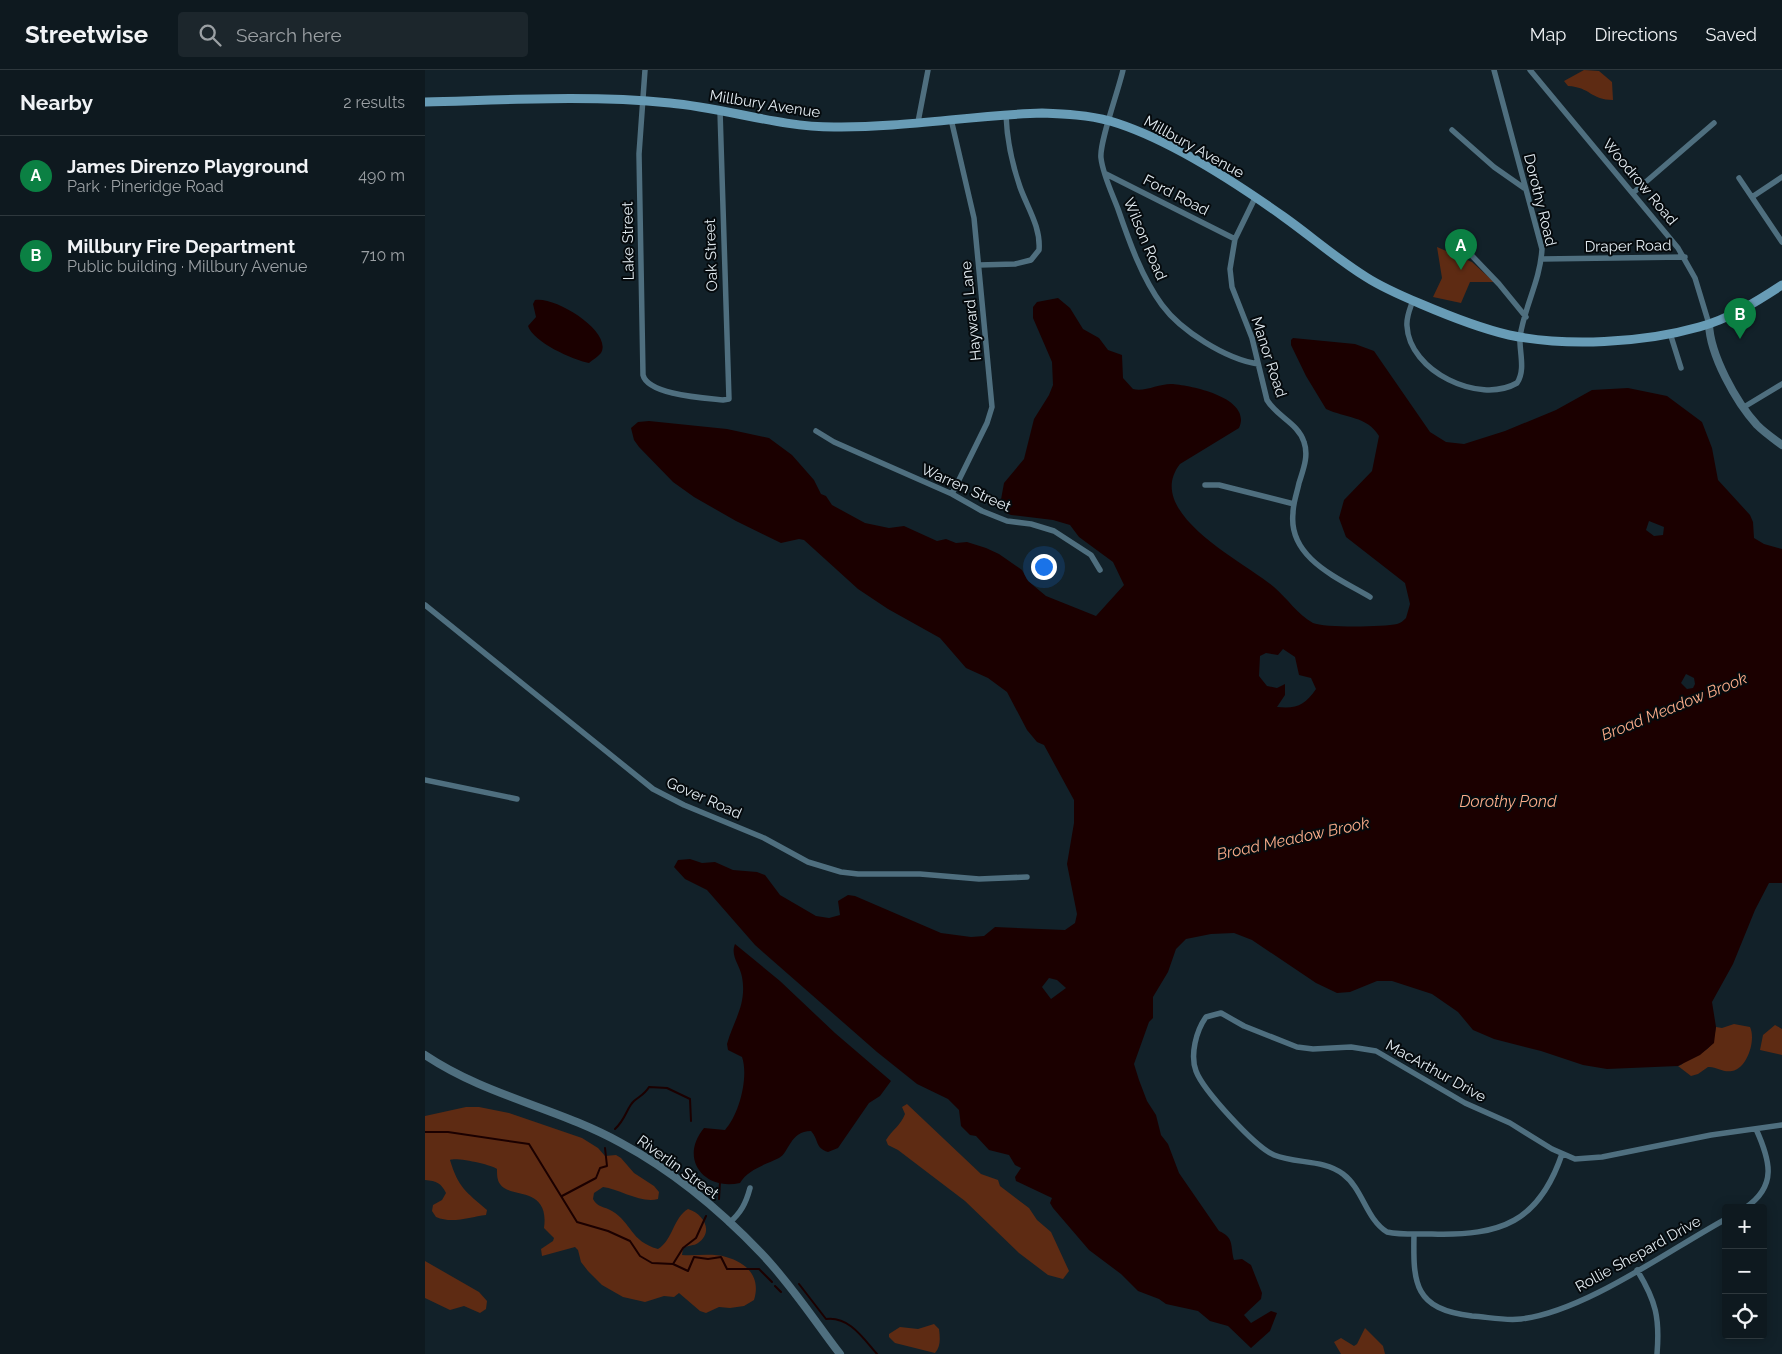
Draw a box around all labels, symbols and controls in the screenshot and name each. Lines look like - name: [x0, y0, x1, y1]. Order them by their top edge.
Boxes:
- search box: [178, 12, 528, 57]
- text: Streetwise: [25, 20, 148, 49]
- icon: search: [196, 21, 224, 49]
- text: Search here: [236, 24, 342, 46]
- text: Map: [1530, 24, 1566, 45]
- text: Directions: [1594, 24, 1678, 45]
- text: Saved: [1706, 24, 1757, 45]
- street label: Millbury Avenue: [708, 86, 822, 122]
- text: Nearby: [20, 90, 93, 115]
- text: 2 results: [343, 93, 405, 112]
- street label: Millbury Avenue: [1141, 112, 1247, 182]
- street label: Woodrow Road: [1599, 135, 1681, 229]
- street label: Dorothy Road: [1520, 152, 1560, 248]
- text: James Direnzo Playground: [67, 155, 309, 177]
- text: A: [31, 166, 41, 185]
- text: 490 m: [358, 166, 405, 185]
- street label: Ford Road: [1140, 171, 1212, 219]
- text: Park · Pineridge Road: [67, 177, 224, 196]
- street label: Wilson Road: [1120, 195, 1170, 283]
- street label: Lake Street: [618, 202, 638, 280]
- street label: Oak Street: [701, 218, 721, 292]
- pin: A: [1445, 229, 1477, 270]
- text: Millbury Fire Department: [67, 235, 295, 257]
- street label: Draper Road: [1584, 236, 1672, 256]
- text: B: [31, 246, 41, 265]
- text: 710 m: [361, 246, 405, 265]
- text: Public building · Millbury Avenue: [67, 257, 307, 276]
- street label: Hayward Lane: [957, 260, 985, 362]
- pin: B: [1724, 298, 1756, 339]
- street label: Manor Road: [1248, 314, 1290, 400]
- street label: Warren Street: [918, 460, 1014, 516]
- your location: [1031, 554, 1057, 580]
- water label: Broad Meadow Brook: [1598, 668, 1750, 744]
- street label: Gover Road: [664, 773, 744, 823]
- water label: Dorothy Pond: [1459, 792, 1557, 811]
- water label: Broad Meadow Brook: [1215, 813, 1372, 864]
- street label: MacArthur Drive: [1383, 1036, 1490, 1106]
- street label: Riverlin Street: [634, 1131, 722, 1203]
- map controls: [1722, 1204, 1767, 1339]
- button: +: [1722, 1204, 1767, 1249]
- street label: Rollie Shepard Drive: [1572, 1212, 1704, 1296]
- button: −: [1722, 1249, 1767, 1294]
- button: locate: [1722, 1294, 1767, 1339]

